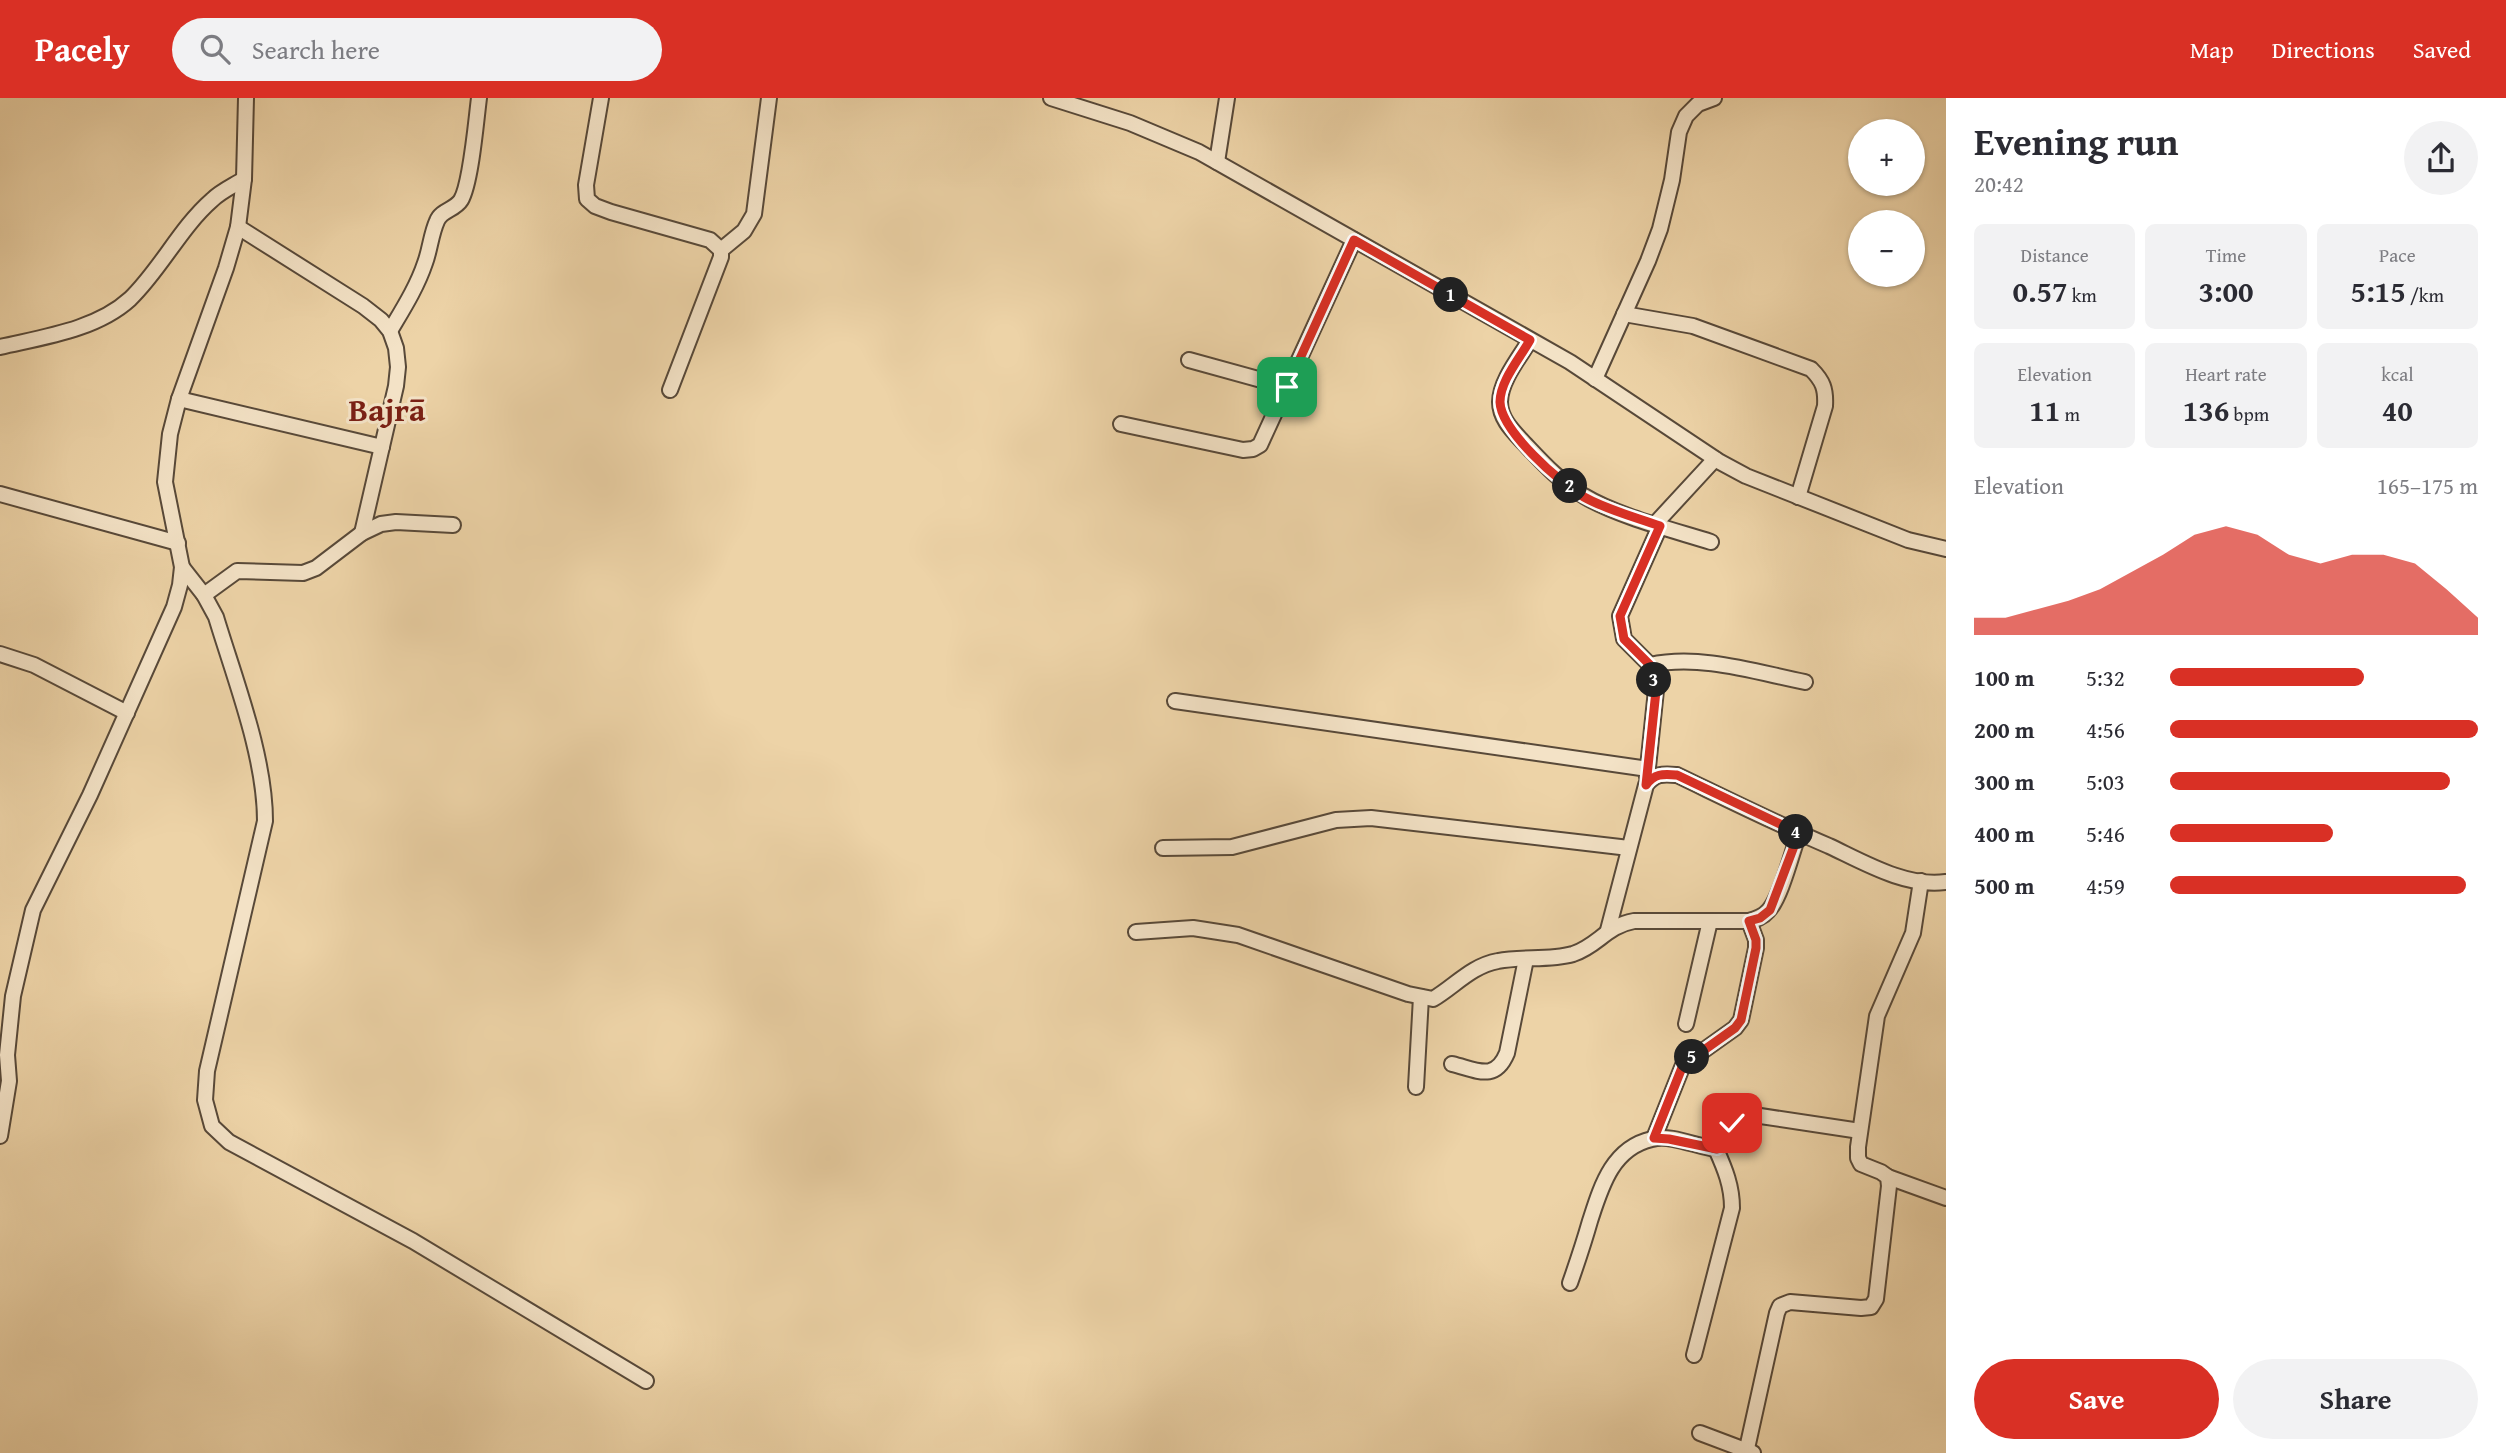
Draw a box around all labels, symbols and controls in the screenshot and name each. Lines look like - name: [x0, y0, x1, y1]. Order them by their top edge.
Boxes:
- search box: [172, 18, 662, 81]
- text: Pacely: [35, 25, 130, 73]
- icon: search: [196, 30, 234, 68]
- text: Search here: [252, 30, 380, 69]
- text: Map: [2190, 32, 2234, 67]
- text: Directions: [2272, 32, 2375, 67]
- text: Saved: [2413, 32, 2471, 67]
- text: Evening run: [1974, 113, 2178, 169]
- map controls: [1848, 119, 1925, 287]
- button: +: [1848, 119, 1925, 196]
- button: share: [2404, 121, 2478, 195]
- text: 20:42: [1974, 167, 2024, 200]
- button: −: [1848, 210, 1925, 287]
- text: Distance: [2021, 241, 2089, 269]
- text: Time: [2206, 241, 2246, 269]
- text: Pace: [2379, 241, 2416, 269]
- text: 0.57: [2012, 269, 2068, 313]
- text: 3:00: [2198, 269, 2254, 313]
- text: 5:15: [2351, 269, 2406, 313]
- pin: 1: [1434, 278, 1468, 312]
- text: 1: [1446, 280, 1455, 308]
- text: km: [2068, 281, 2097, 309]
- text: /km: [2406, 281, 2444, 309]
- pin: [1257, 357, 1317, 417]
- text: Elevation: [2017, 360, 2092, 388]
- text: Heart rate: [2185, 360, 2267, 388]
- text: kcal: [2381, 360, 2414, 388]
- icon: arrive: [1268, 368, 1306, 406]
- district label: Bajrā: [349, 386, 426, 433]
- text: 11: [2029, 388, 2060, 432]
- text: 136: [2183, 388, 2229, 432]
- text: 40: [2382, 388, 2413, 432]
- text: m: [2060, 400, 2080, 428]
- text: bpm: [2229, 400, 2269, 428]
- pin: 2: [1552, 468, 1588, 504]
- text: Elevation: [1974, 469, 2064, 502]
- text: 165–175 m: [2377, 469, 2478, 502]
- text: 2: [1565, 471, 1574, 499]
- text: 100 m: [1974, 661, 2035, 694]
- text: 5:32: [2086, 661, 2125, 694]
- pin: 3: [1636, 662, 1672, 698]
- text: 3: [1649, 665, 1658, 693]
- text: 200 m: [1974, 713, 2035, 746]
- text: 4:56: [2086, 713, 2125, 746]
- text: 300 m: [1974, 765, 2035, 798]
- text: 5:03: [2086, 765, 2125, 798]
- pin: 4: [1778, 814, 1814, 850]
- text: 4: [1791, 817, 1800, 845]
- text: 400 m: [1974, 817, 2035, 850]
- text: 5:46: [2086, 817, 2125, 850]
- text: 500 m: [1974, 869, 2035, 902]
- text: 4:59: [2086, 869, 2125, 902]
- pin: 5: [1674, 1040, 1710, 1074]
- text: 5: [1687, 1042, 1696, 1070]
- pin: [1702, 1093, 1762, 1153]
- icon: check: [1713, 1104, 1751, 1142]
- button: Save: [1974, 1359, 2219, 1439]
- button: Share: [2233, 1359, 2478, 1439]

